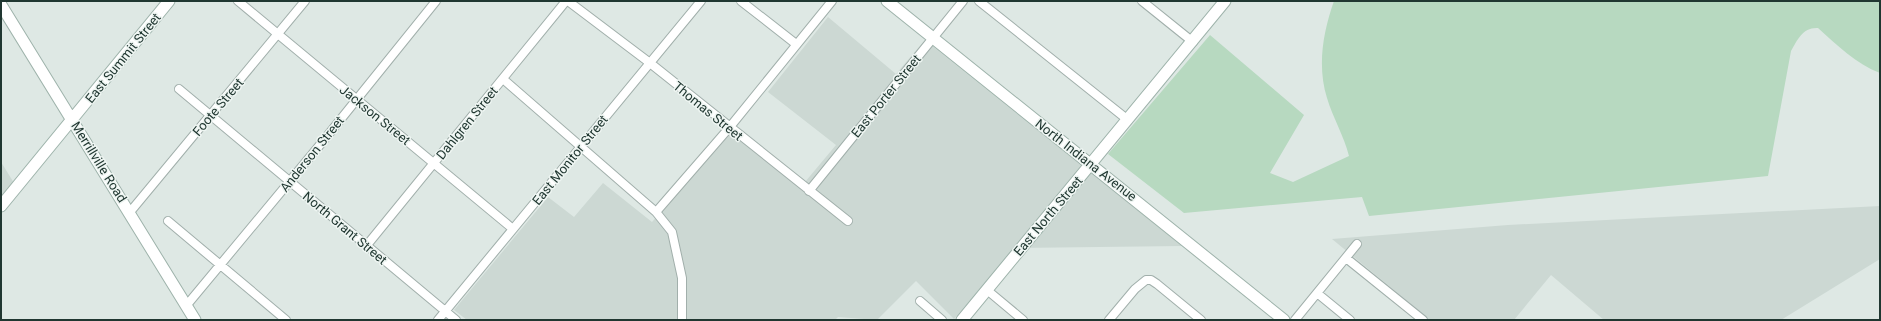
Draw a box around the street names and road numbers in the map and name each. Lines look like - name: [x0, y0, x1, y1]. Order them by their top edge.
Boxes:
- street label: East Summit Street: [82, 10, 164, 106]
- street label: East Porter Street: [848, 52, 924, 140]
- street label: Foote Street: [190, 75, 246, 139]
- street label: Thomas Street: [670, 78, 746, 144]
- street label: Jackson Street: [337, 82, 413, 148]
- street label: Dahlgren Street: [433, 84, 501, 162]
- street label: East Monitor Street: [529, 112, 611, 208]
- street label: Anderson Street: [277, 113, 347, 195]
- street label: North Indiana Avenue: [1032, 116, 1140, 204]
- street label: Merrillville Road: [68, 119, 130, 205]
- street label: East North Street: [1010, 173, 1086, 259]
- street label: North Grant Street: [300, 188, 390, 268]

